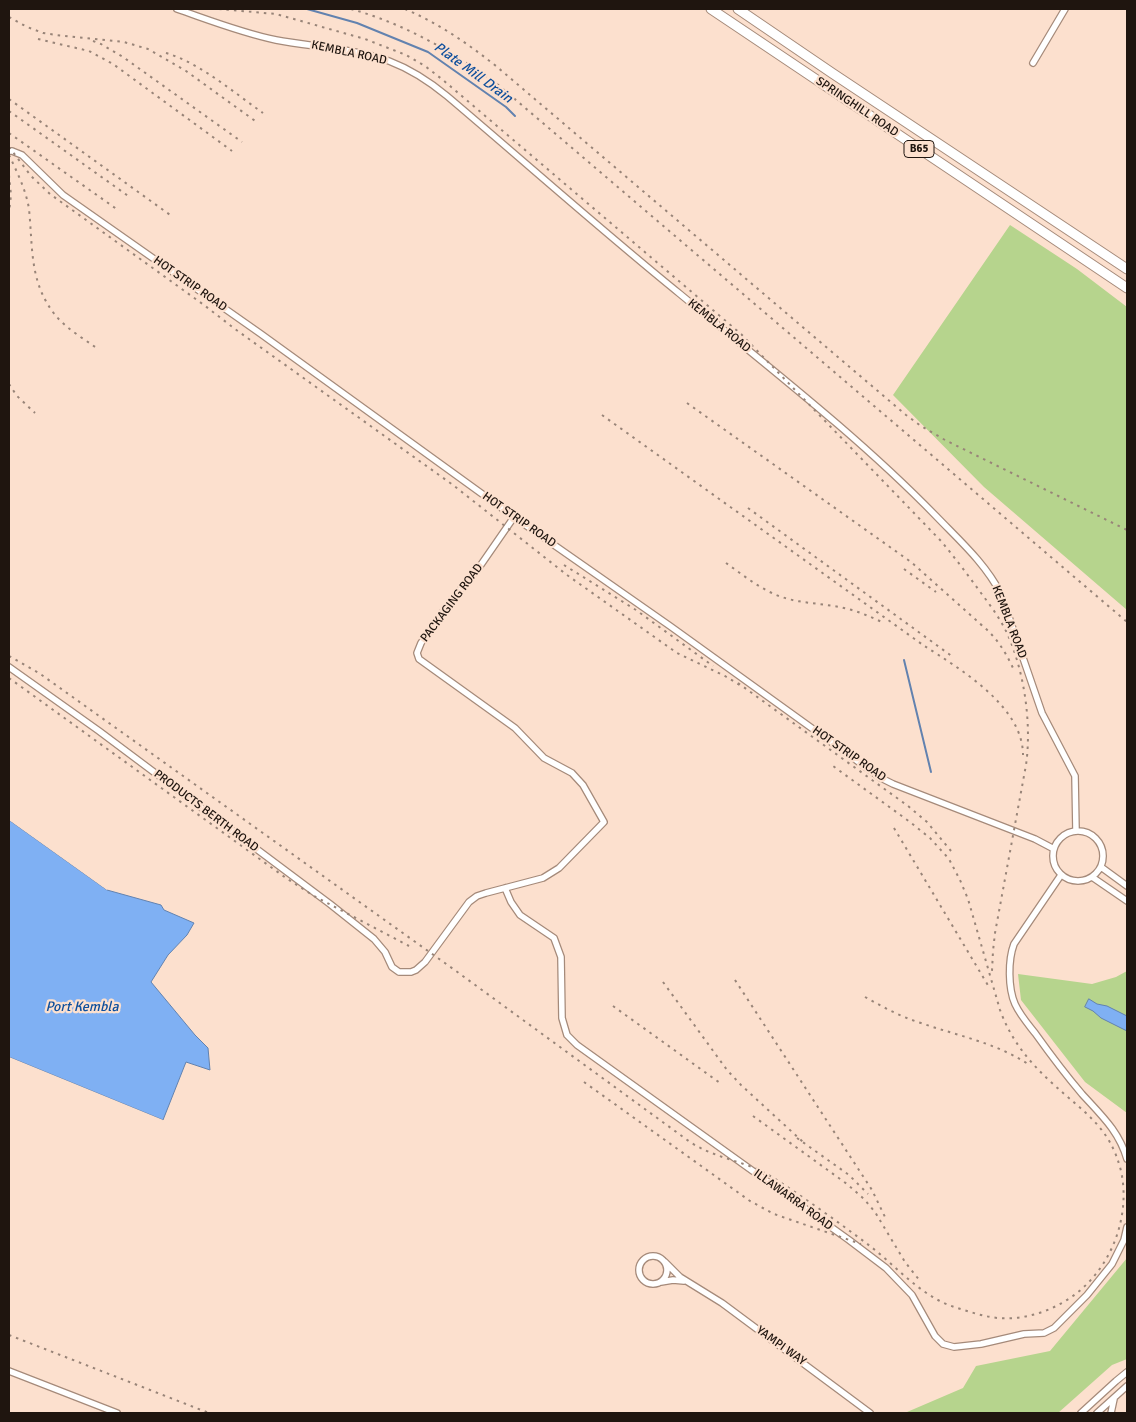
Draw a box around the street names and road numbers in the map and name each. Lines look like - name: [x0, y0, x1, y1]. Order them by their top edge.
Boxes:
- street label: KEMBLA ROAD: [310, 38, 388, 68]
- street label: SPRINGHILL ROAD: [813, 74, 901, 140]
- road number: B65: [904, 140, 934, 158]
- street label: HOT STRIP ROAD: [150, 253, 230, 315]
- street label: KEMBLA ROAD: [685, 296, 753, 356]
- street label: HOT STRIP ROAD: [479, 489, 559, 551]
- street label: PACKAGING ROAD: [418, 561, 486, 645]
- street label: KEMBLA ROAD: [988, 584, 1030, 660]
- street label: HOT STRIP ROAD: [809, 723, 889, 785]
- street label: PRODUCTS BERTH ROAD: [151, 767, 261, 855]
- street label: ILLAWARRA ROAD: [751, 1166, 835, 1234]
- street label: YAMPI WAY: [753, 1323, 809, 1369]

